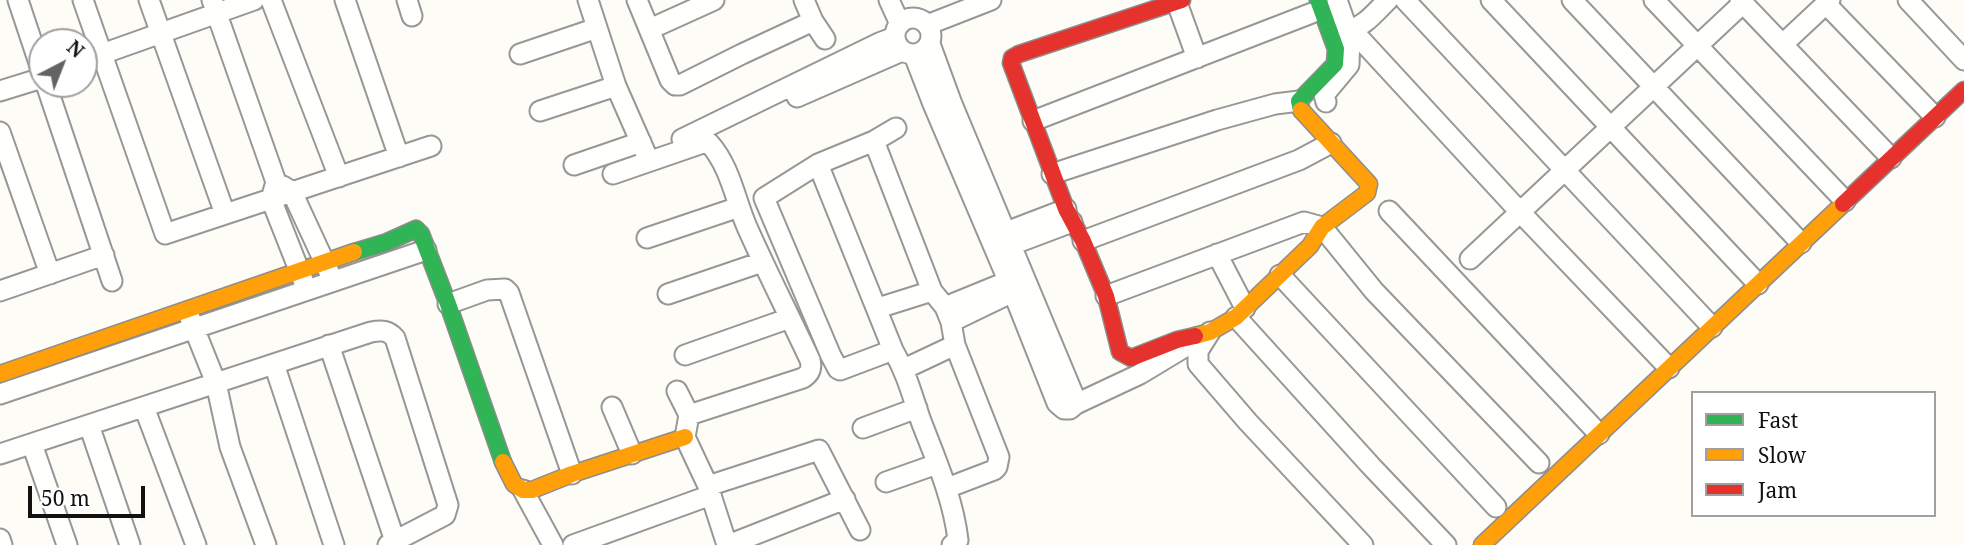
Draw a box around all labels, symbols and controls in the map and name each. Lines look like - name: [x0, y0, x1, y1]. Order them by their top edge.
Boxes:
- north arrow: [28, 28, 98, 98]
- text: N: [61, 34, 90, 64]
- legend: [1691, 391, 1936, 517]
- text: Fast: [1758, 406, 1798, 434]
- text: Slow: [1758, 441, 1806, 469]
- scale bar: [32, 472, 149, 516]
- text: Jam: [1758, 476, 1797, 504]
- text: 50 m: [41, 484, 90, 512]

